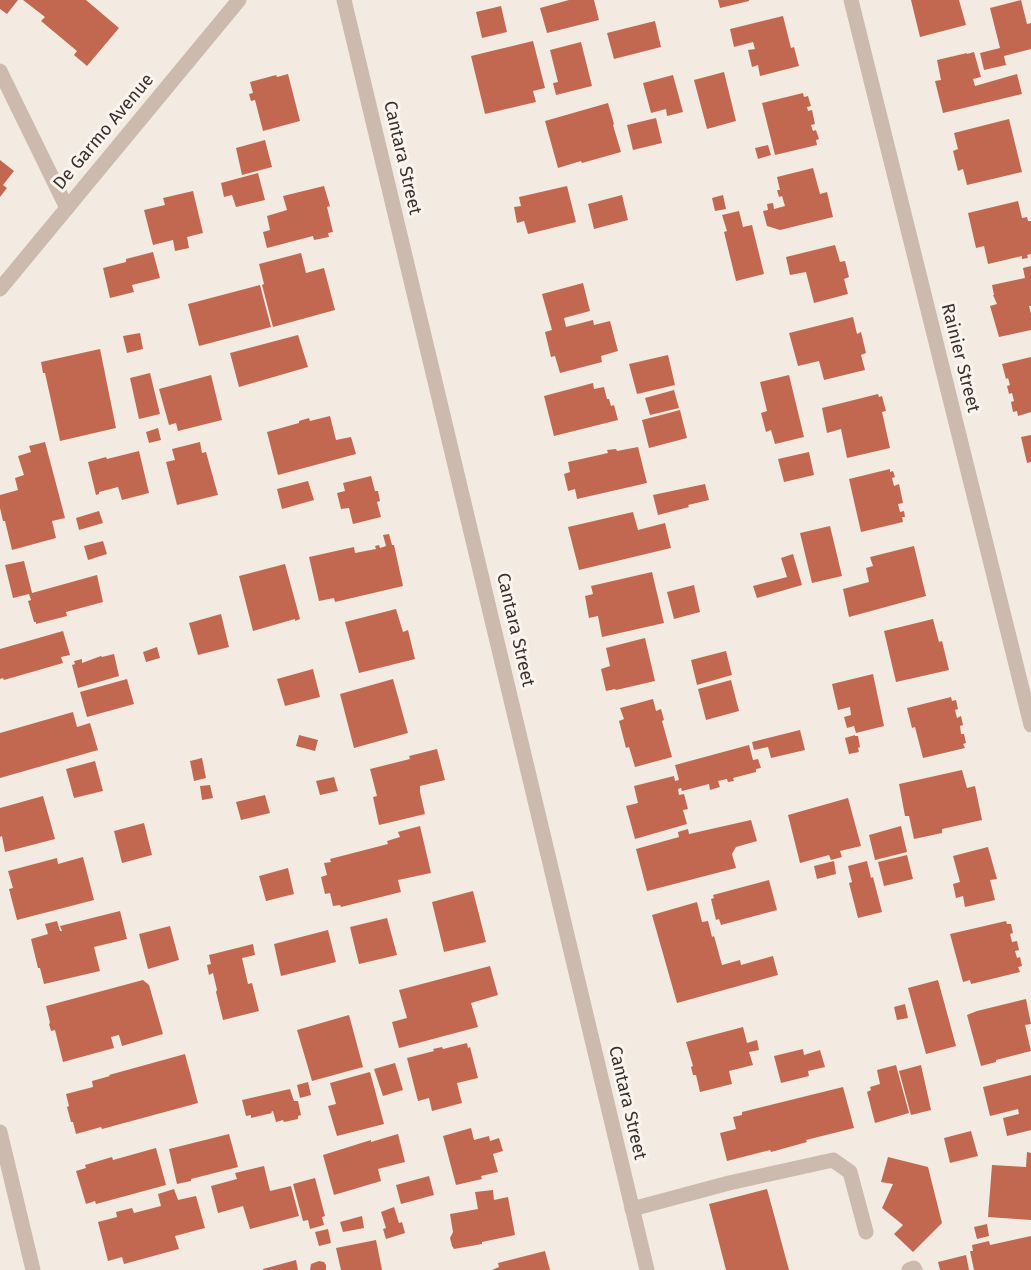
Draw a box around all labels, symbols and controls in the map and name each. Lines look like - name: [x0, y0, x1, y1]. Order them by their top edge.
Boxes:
- street label: De Garmo Avenue: [49, 70, 159, 194]
- street label: Cantara Street: [378, 99, 426, 217]
- street label: Rainier Street: [936, 301, 984, 415]
- street label: Cantara Street: [491, 571, 539, 689]
- street label: Cantara Street: [603, 1044, 651, 1162]

